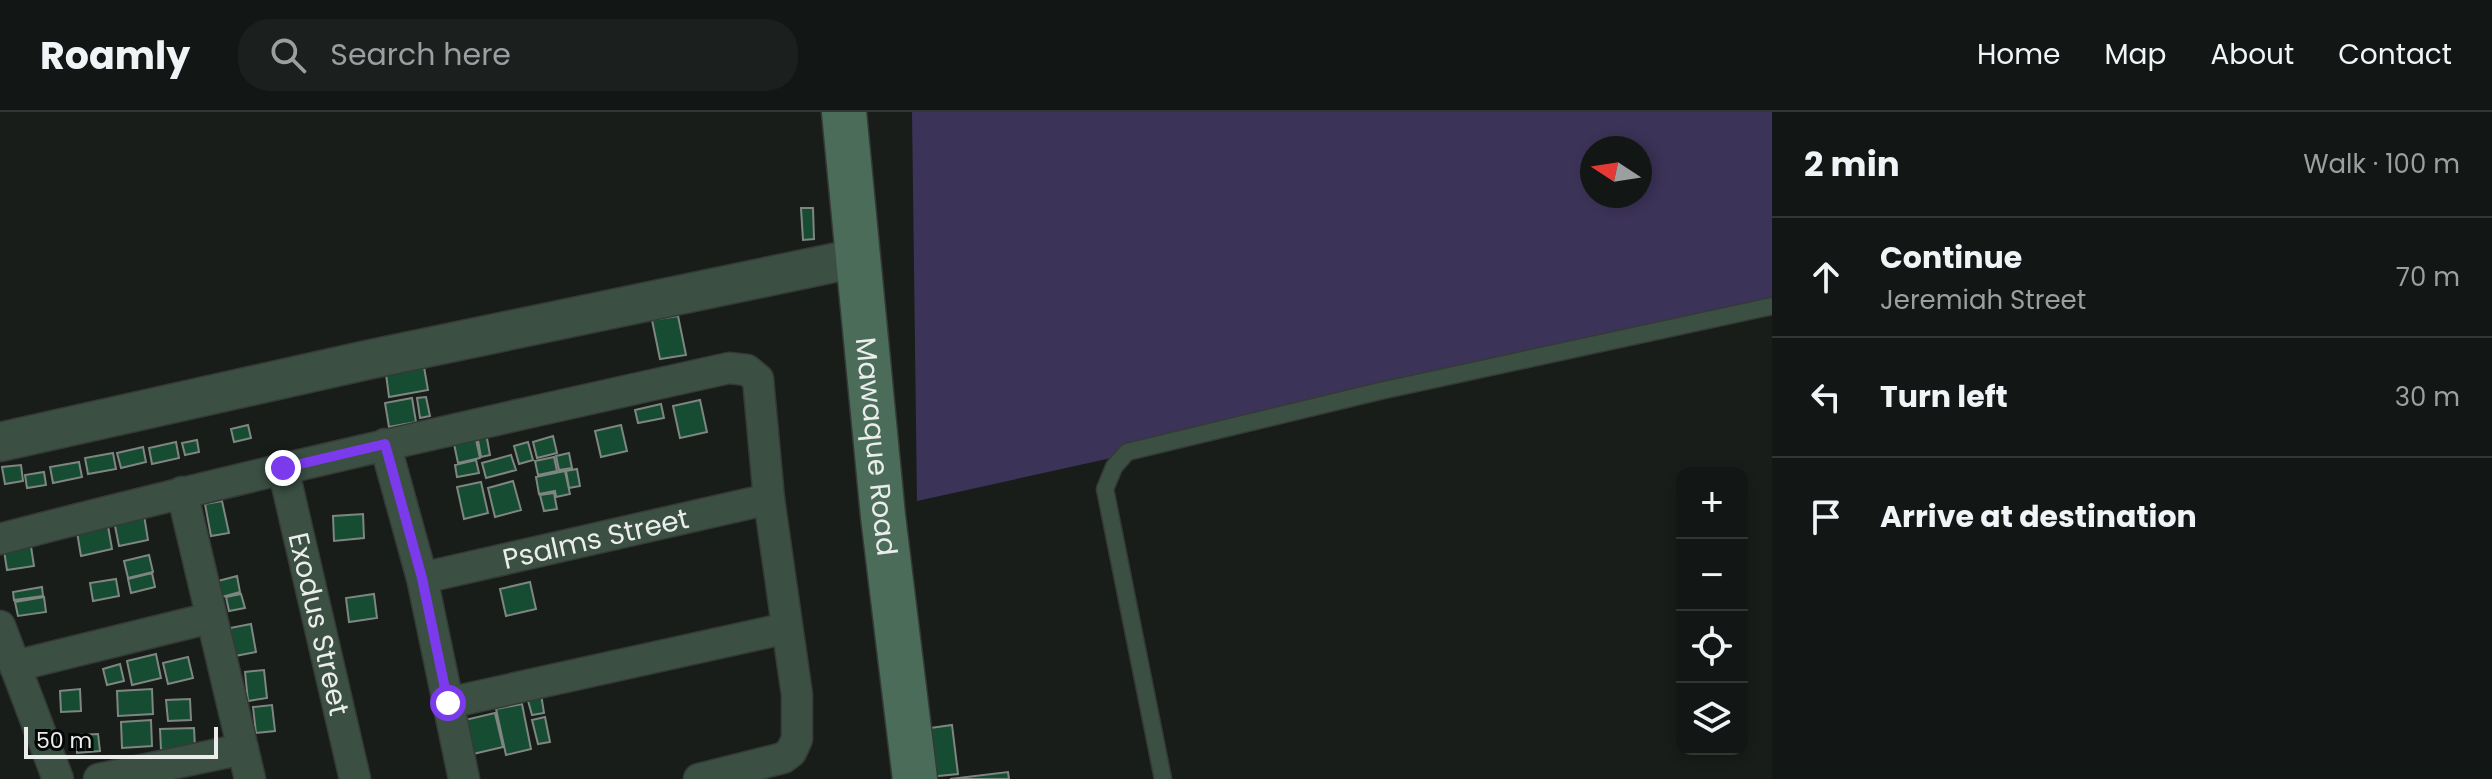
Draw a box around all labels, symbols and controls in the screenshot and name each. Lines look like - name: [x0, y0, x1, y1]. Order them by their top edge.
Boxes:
- search box: [238, 19, 798, 91]
- text: Roamly: [40, 29, 190, 82]
- icon: search: [266, 33, 310, 77]
- text: Search here: [330, 33, 511, 76]
- text: Home: [1977, 35, 2060, 74]
- text: Map: [2104, 35, 2166, 74]
- text: About: [2210, 35, 2294, 74]
- text: Contact: [2338, 35, 2452, 74]
- north arrow: [1580, 136, 1652, 208]
- text: 2 min: [1804, 140, 1900, 188]
- text: Walk · 100 m: [2303, 146, 2460, 182]
- text: Continue: [1880, 236, 2022, 279]
- icon: ahead: [1804, 255, 1848, 299]
- text: 70 m: [2396, 259, 2460, 295]
- text: Jeremiah Street: [1880, 282, 2086, 318]
- street label: Mawaque Road: [846, 335, 907, 558]
- icon: left: [1804, 375, 1848, 419]
- text: Turn left: [1880, 375, 2008, 418]
- text: 30 m: [2395, 379, 2460, 415]
- route end: [265, 450, 301, 486]
- map controls: [1676, 467, 1748, 755]
- button: +: [1676, 467, 1748, 539]
- icon: arrive: [1804, 495, 1848, 539]
- text: Arrive at destination: [1880, 495, 2197, 538]
- street label: Psalms Street: [499, 499, 692, 579]
- street label: Exodus Street: [279, 529, 359, 719]
- button: −: [1676, 539, 1748, 611]
- button: locate: [1676, 611, 1748, 683]
- button: layers: [1676, 683, 1748, 755]
- route start: [430, 685, 466, 721]
- scale bar: [24, 723, 218, 759]
- text: 50 m: [36, 725, 92, 756]

